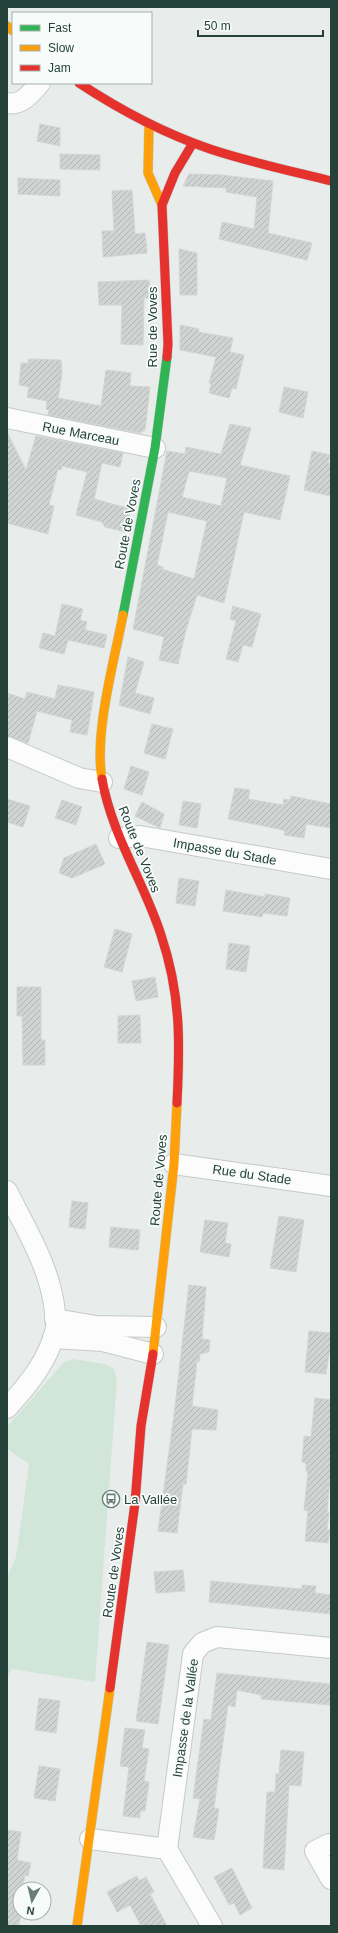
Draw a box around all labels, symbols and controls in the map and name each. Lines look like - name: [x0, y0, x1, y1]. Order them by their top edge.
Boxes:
- legend: [12, 12, 152, 84]
- scale bar: [198, 12, 323, 38]
- text: 50 m: [204, 19, 231, 33]
- text: Fast: [48, 21, 72, 35]
- text: Slow: [48, 41, 74, 55]
- text: Jam: [48, 61, 71, 75]
- street label: Rue de Voves: [145, 286, 160, 367]
- street label: Rue Marceau: [41, 419, 121, 448]
- street label: Route de Voves: [111, 477, 144, 571]
- street label: Route de Voves: [115, 804, 164, 895]
- street label: Impasse du Stade: [172, 835, 278, 868]
- street label: Route de Voves: [147, 1133, 170, 1226]
- street label: Rue du Stade: [212, 1162, 292, 1187]
- bus stop icon: La Vallée: [101, 1489, 121, 1509]
- place label: La Vallée: [124, 1492, 177, 1507]
- street label: Route de Voves: [100, 1525, 127, 1619]
- street label: Impasse de la Vallée: [170, 1658, 201, 1778]
- north arrow: [12, 1881, 52, 1921]
- text: N: [26, 1904, 35, 1917]

